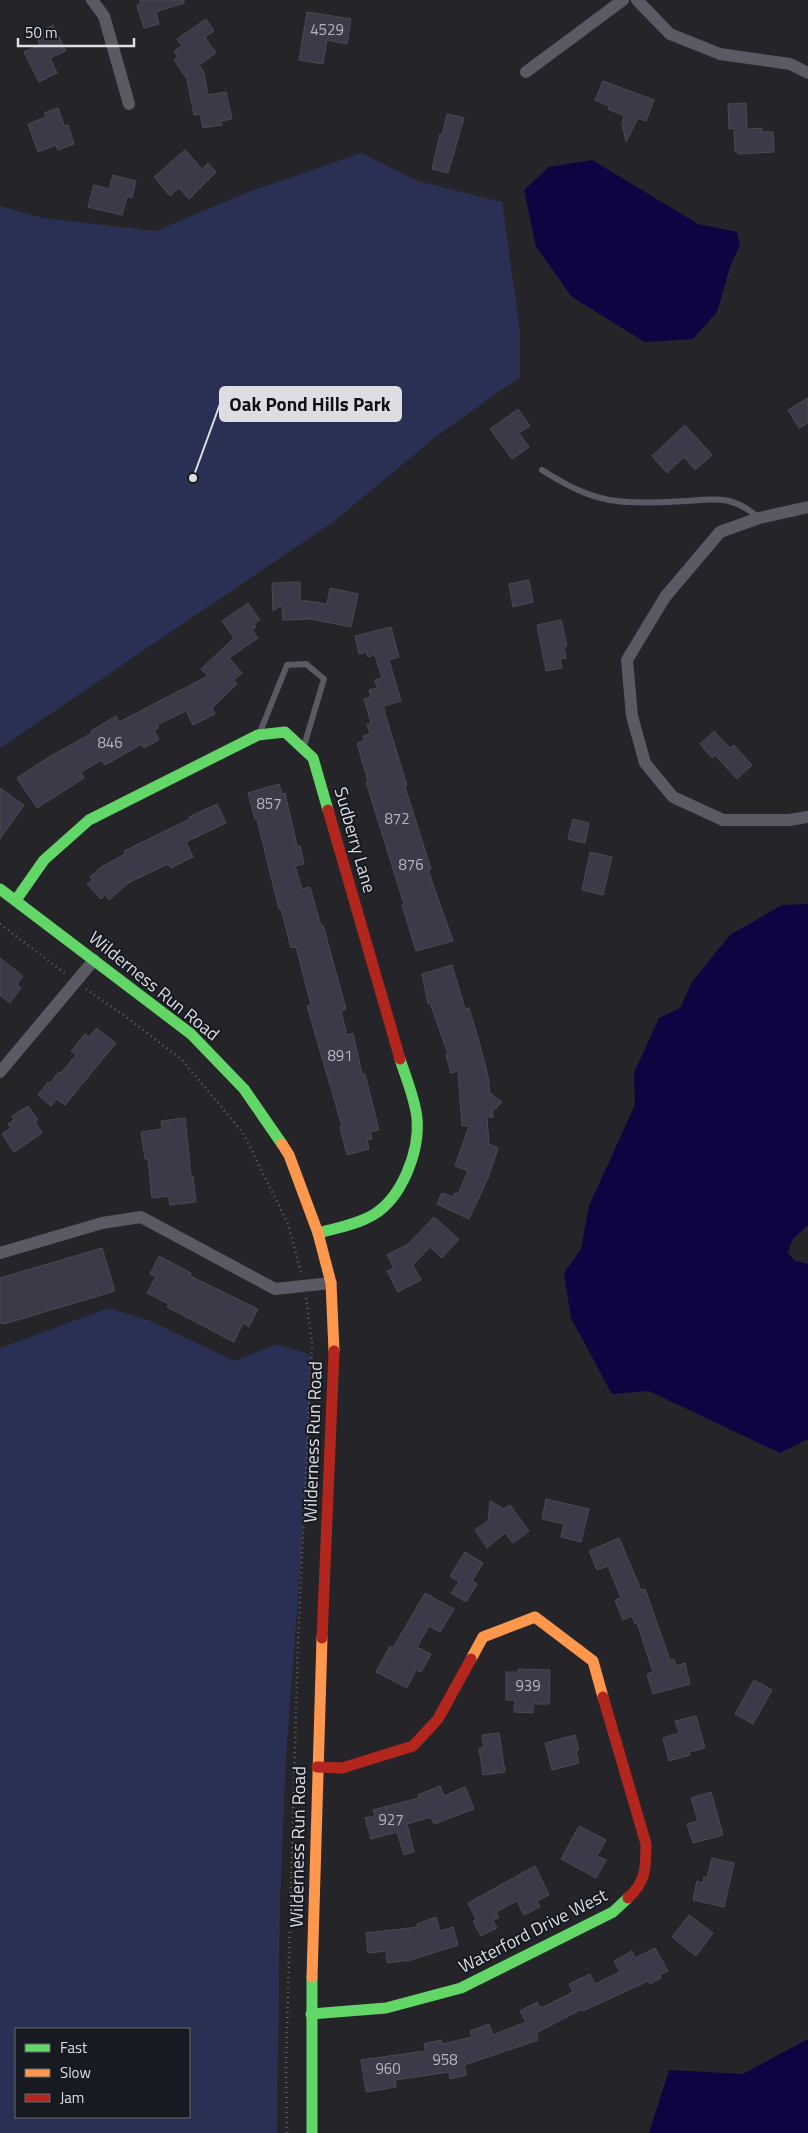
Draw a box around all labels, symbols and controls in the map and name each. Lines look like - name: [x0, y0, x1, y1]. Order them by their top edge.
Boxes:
- scale bar: [18, 15, 134, 47]
- house number: 4529: [310, 18, 344, 41]
- text: 50 m: [25, 21, 58, 44]
- callout: Oak Pond Hills Park: [220, 387, 401, 421]
- text: Oak Pond Hills Park: [229, 389, 391, 418]
- house number: 846: [97, 731, 123, 754]
- street label: Sudberry Lane: [327, 784, 383, 896]
- house number: 857: [256, 792, 282, 815]
- house number: 872: [384, 807, 410, 830]
- house number: 876: [398, 853, 424, 876]
- street label: Wilderness Run Road: [83, 924, 226, 1047]
- house number: 891: [327, 1044, 353, 1067]
- street label: Wilderness Run Road: [296, 1361, 329, 1523]
- house number: 939: [515, 1674, 541, 1697]
- street label: Wilderness Run Road: [283, 1766, 312, 1928]
- house number: 927: [378, 1808, 404, 1831]
- street label: Waterford Drive West: [454, 1881, 612, 1980]
- legend: [15, 2028, 190, 2118]
- text: Fast: [60, 2036, 88, 2059]
- house number: 958: [432, 2048, 458, 2071]
- house number: 960: [375, 2057, 401, 2080]
- text: Slow: [60, 2061, 91, 2084]
- text: Jam: [60, 2086, 84, 2109]

